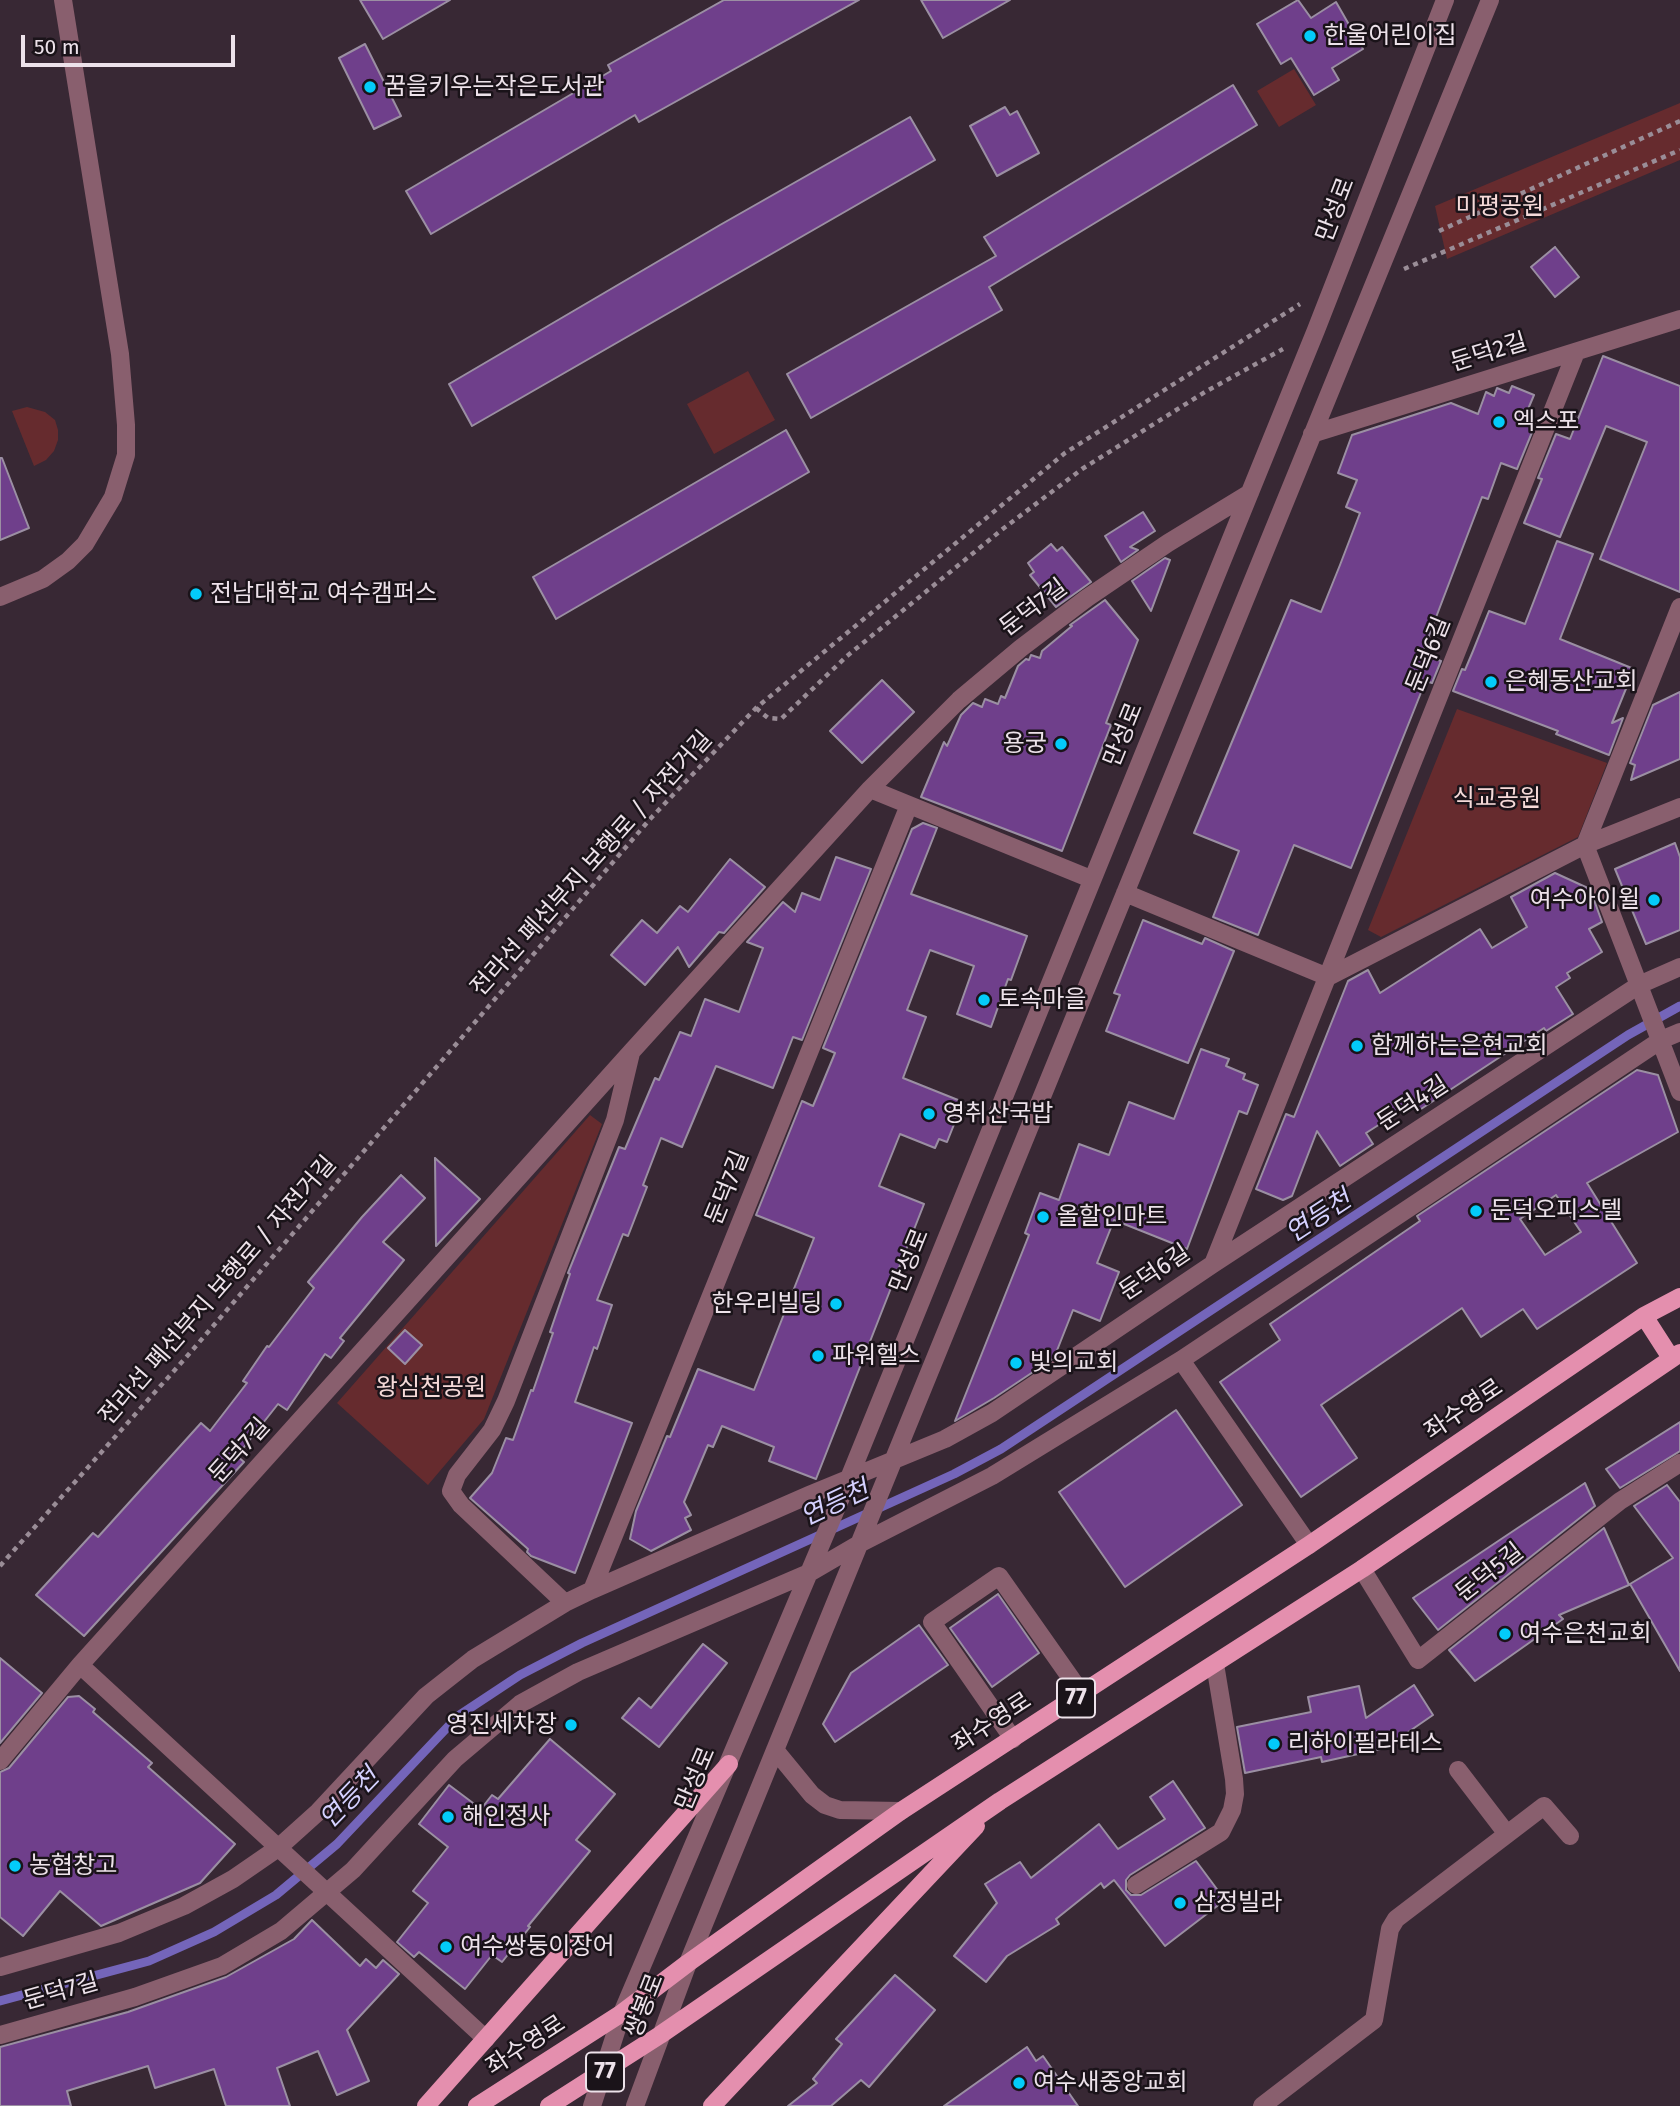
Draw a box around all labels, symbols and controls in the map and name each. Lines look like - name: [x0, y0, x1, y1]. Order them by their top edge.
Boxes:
- scale bar: [24, 21, 238, 65]
- place label: 한울어린이집: [1324, 22, 1456, 50]
- marker: 한울어린이집: [1302, 28, 1318, 44]
- text: 50 m: [34, 34, 80, 60]
- place label: 꿈을키우는작은도서관: [384, 73, 605, 101]
- marker: 꿈을키우는작은도서관: [362, 79, 378, 95]
- street label: 만성로: [1311, 174, 1361, 246]
- park label: 미평공원: [1456, 193, 1544, 221]
- street label: 둔덕2길: [1447, 328, 1531, 378]
- place label: 엑스포: [1513, 408, 1579, 436]
- marker: 엑스포: [1491, 414, 1507, 430]
- street label: 둔덕7길: [995, 573, 1073, 643]
- place label: 전남대학교 여수캠퍼스: [210, 580, 437, 608]
- marker: 전남대학교 여수캠퍼스: [188, 586, 204, 602]
- street label: 둔덕6길: [1401, 613, 1457, 697]
- place label: 은혜동산교회: [1505, 668, 1637, 696]
- marker: 은혜동산교회: [1483, 674, 1499, 690]
- street label: 만성로: [1098, 699, 1150, 771]
- street label: 전라선 폐선부지 보행로 / 자전거길: [465, 725, 719, 1003]
- place label: 용궁: [1003, 730, 1047, 758]
- marker: 용궁: [1053, 736, 1069, 752]
- park label: 식교공원: [1453, 785, 1541, 813]
- place label: 여수아이윌: [1530, 886, 1640, 914]
- marker: 여수아이윌: [1646, 892, 1662, 908]
- place label: 토속마을: [998, 986, 1086, 1014]
- marker: 토속마을: [976, 992, 992, 1008]
- place label: 함께하는은현교회: [1371, 1032, 1548, 1060]
- marker: 함께하는은현교회: [1349, 1038, 1365, 1054]
- street label: 둔덕4길: [1372, 1070, 1454, 1138]
- place label: 영취산국밥: [943, 1100, 1053, 1128]
- marker: 영취산국밥: [921, 1106, 937, 1122]
- street label: 둔덕7길: [700, 1147, 756, 1229]
- street label: 전라선 폐선부지 보행로 / 자전거길: [93, 1151, 343, 1431]
- water label: 연등천: [1280, 1184, 1358, 1250]
- place label: 둔덕오피스텔: [1490, 1197, 1622, 1225]
- place label: 올할인마트: [1057, 1203, 1167, 1231]
- marker: 둔덕오피스텔: [1468, 1203, 1484, 1219]
- marker: 올할인마트: [1035, 1209, 1051, 1225]
- street label: 만성로: [884, 1225, 936, 1297]
- street label: 둔덕6길: [1114, 1239, 1196, 1307]
- place label: 한우리빌딩: [712, 1290, 822, 1318]
- marker: 한우리빌딩: [828, 1296, 844, 1312]
- place label: 파워헬스: [832, 1342, 920, 1370]
- marker: 파워헬스: [810, 1348, 826, 1364]
- place label: 빛의교회: [1030, 1349, 1118, 1377]
- marker: 빛의교회: [1008, 1355, 1024, 1371]
- street label: 좌수영로: [1419, 1373, 1509, 1447]
- park label: 왕심천공원: [376, 1374, 486, 1402]
- street label: 둔덕7길: [204, 1413, 276, 1489]
- water label: 연등천: [796, 1475, 874, 1533]
- street label: 둔덕5길: [1450, 1538, 1530, 1608]
- place label: 여수은천교회: [1519, 1620, 1651, 1648]
- marker: 여수은천교회: [1497, 1626, 1513, 1642]
- road number: 77: [1057, 1679, 1095, 1718]
- street label: 좌수영로: [947, 1687, 1037, 1759]
- place label: 영진세차장: [447, 1711, 557, 1739]
- marker: 영진세차장: [563, 1717, 579, 1733]
- place label: 리하이필라테스: [1288, 1730, 1443, 1758]
- marker: 리하이필라테스: [1266, 1736, 1282, 1752]
- street label: 만성로: [670, 1743, 722, 1815]
- water label: 연등천: [314, 1762, 386, 1836]
- place label: 해인정사: [462, 1803, 550, 1831]
- marker: 해인정사: [440, 1809, 456, 1825]
- place label: 농협창고: [29, 1852, 117, 1880]
- marker: 농협창고: [7, 1858, 23, 1874]
- place label: 삼정빌라: [1194, 1889, 1282, 1917]
- marker: 삼정빌라: [1172, 1895, 1188, 1911]
- place label: 여수쌍둥이장어: [460, 1933, 615, 1961]
- marker: 여수쌍둥이장어: [438, 1939, 454, 1955]
- street label: 둔덕7길: [20, 1968, 102, 2016]
- street label: 쌍봉로: [620, 1970, 670, 2042]
- street label: 좌수영로: [481, 2010, 571, 2082]
- road number: 77: [586, 2052, 624, 2092]
- place label: 여수새중앙교회: [1033, 2069, 1188, 2097]
- marker: 여수새중앙교회: [1011, 2075, 1027, 2091]

